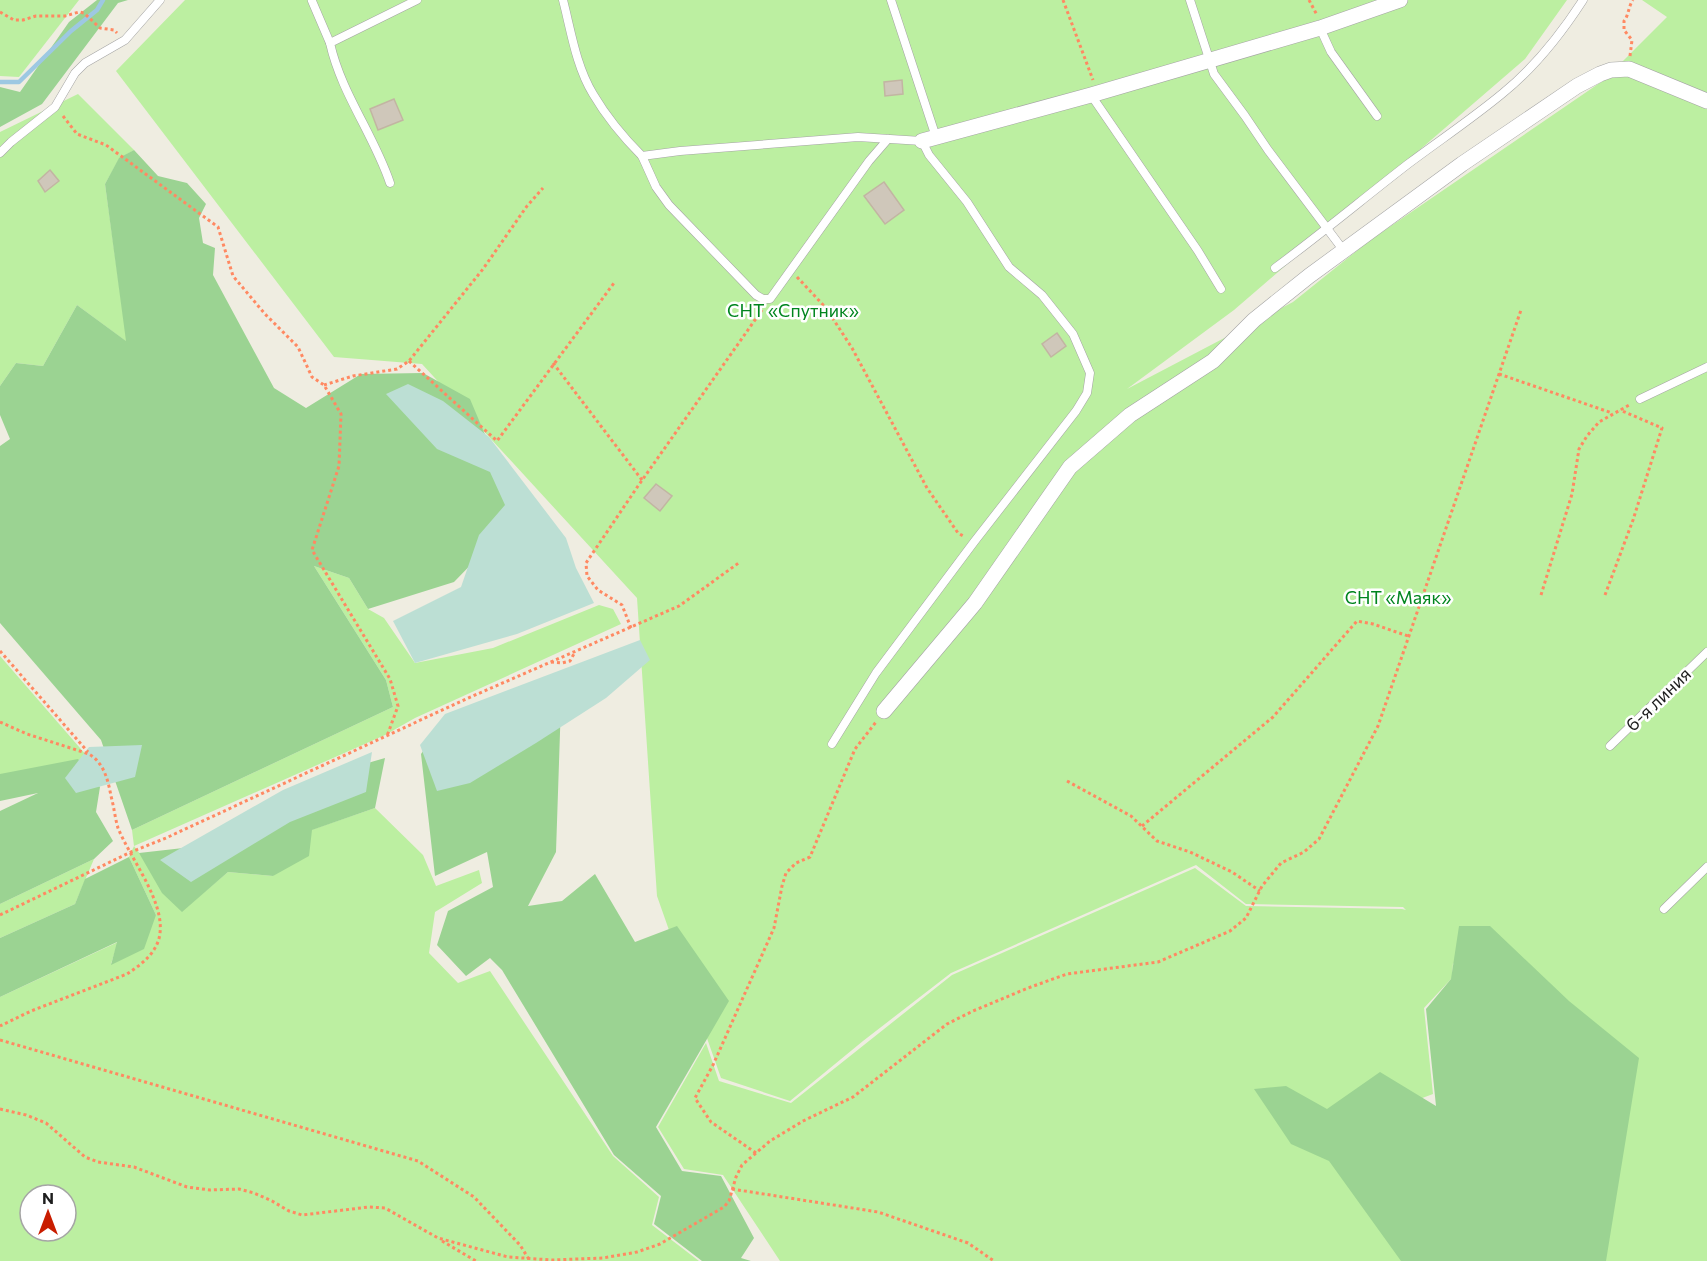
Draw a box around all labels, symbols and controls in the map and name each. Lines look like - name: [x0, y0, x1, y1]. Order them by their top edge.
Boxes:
- park label: СНТ «Спутник»: [727, 299, 859, 321]
- park label: СНТ «Маяк»: [1345, 586, 1451, 608]
- street label: 6-я линия: [1621, 663, 1695, 735]
- north arrow: [18, 1183, 78, 1243]
- text: N: [42, 1188, 54, 1207]

